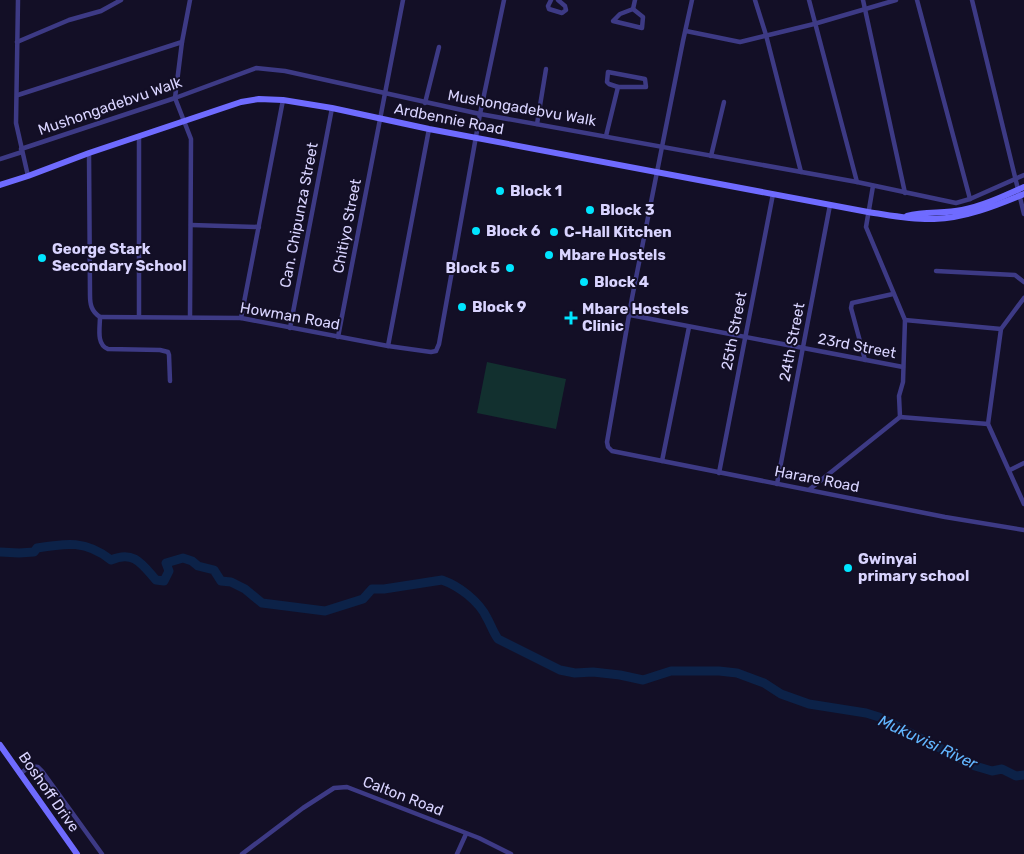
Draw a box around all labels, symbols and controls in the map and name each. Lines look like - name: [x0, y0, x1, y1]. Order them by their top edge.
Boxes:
- street label: Mushongadebvu Walk: [36, 73, 184, 139]
- street label: Mushongadebvu Walk: [446, 86, 598, 130]
- street label: Ardbennie Road: [393, 100, 505, 138]
- street label: Can. Chipunza Street: [276, 141, 322, 289]
- street label: Chitiyo Street: [329, 177, 365, 275]
- place label: Block 1: [510, 182, 562, 200]
- marker: Block 1: [494, 185, 506, 197]
- place label: Block 3: [600, 201, 655, 219]
- marker: Block 3: [584, 204, 596, 216]
- place label: Block 6: [486, 222, 541, 240]
- place label: C-Hall Kitchen: [564, 223, 672, 241]
- marker: Block 6: [470, 225, 482, 237]
- marker: C-Hall Kitchen: [548, 226, 560, 238]
- place label: George Stark Secondary School: [52, 240, 187, 275]
- place label: Mbare Hostels: [559, 246, 666, 264]
- marker: Mbare Hostels: [543, 249, 555, 261]
- marker: George Stark Secondary School: [36, 252, 48, 264]
- place label: Block 5: [446, 259, 500, 277]
- marker: Block 5: [504, 262, 516, 274]
- place label: Block 4: [594, 273, 649, 291]
- marker: Block 4: [578, 276, 590, 288]
- street label: 25th Street: [718, 290, 750, 372]
- street label: Howman Road: [239, 298, 341, 334]
- place label: Block 9: [472, 298, 527, 316]
- place label: Mbare Hostels Clinic: [582, 300, 689, 335]
- marker: Block 9: [456, 301, 468, 313]
- street label: 24th Street: [776, 301, 808, 383]
- marker: Mbare Hostels Clinic: [564, 311, 578, 325]
- street label: 23rd Street: [816, 330, 898, 362]
- street label: Harare Road: [773, 462, 861, 496]
- place label: Gwinyai primary school: [858, 550, 969, 585]
- marker: Gwinyai primary school: [842, 562, 854, 574]
- water label: Mukuvisi River: [876, 711, 981, 774]
- street label: Boshoff Drive: [15, 748, 83, 836]
- street label: Calton Road: [360, 772, 446, 820]

